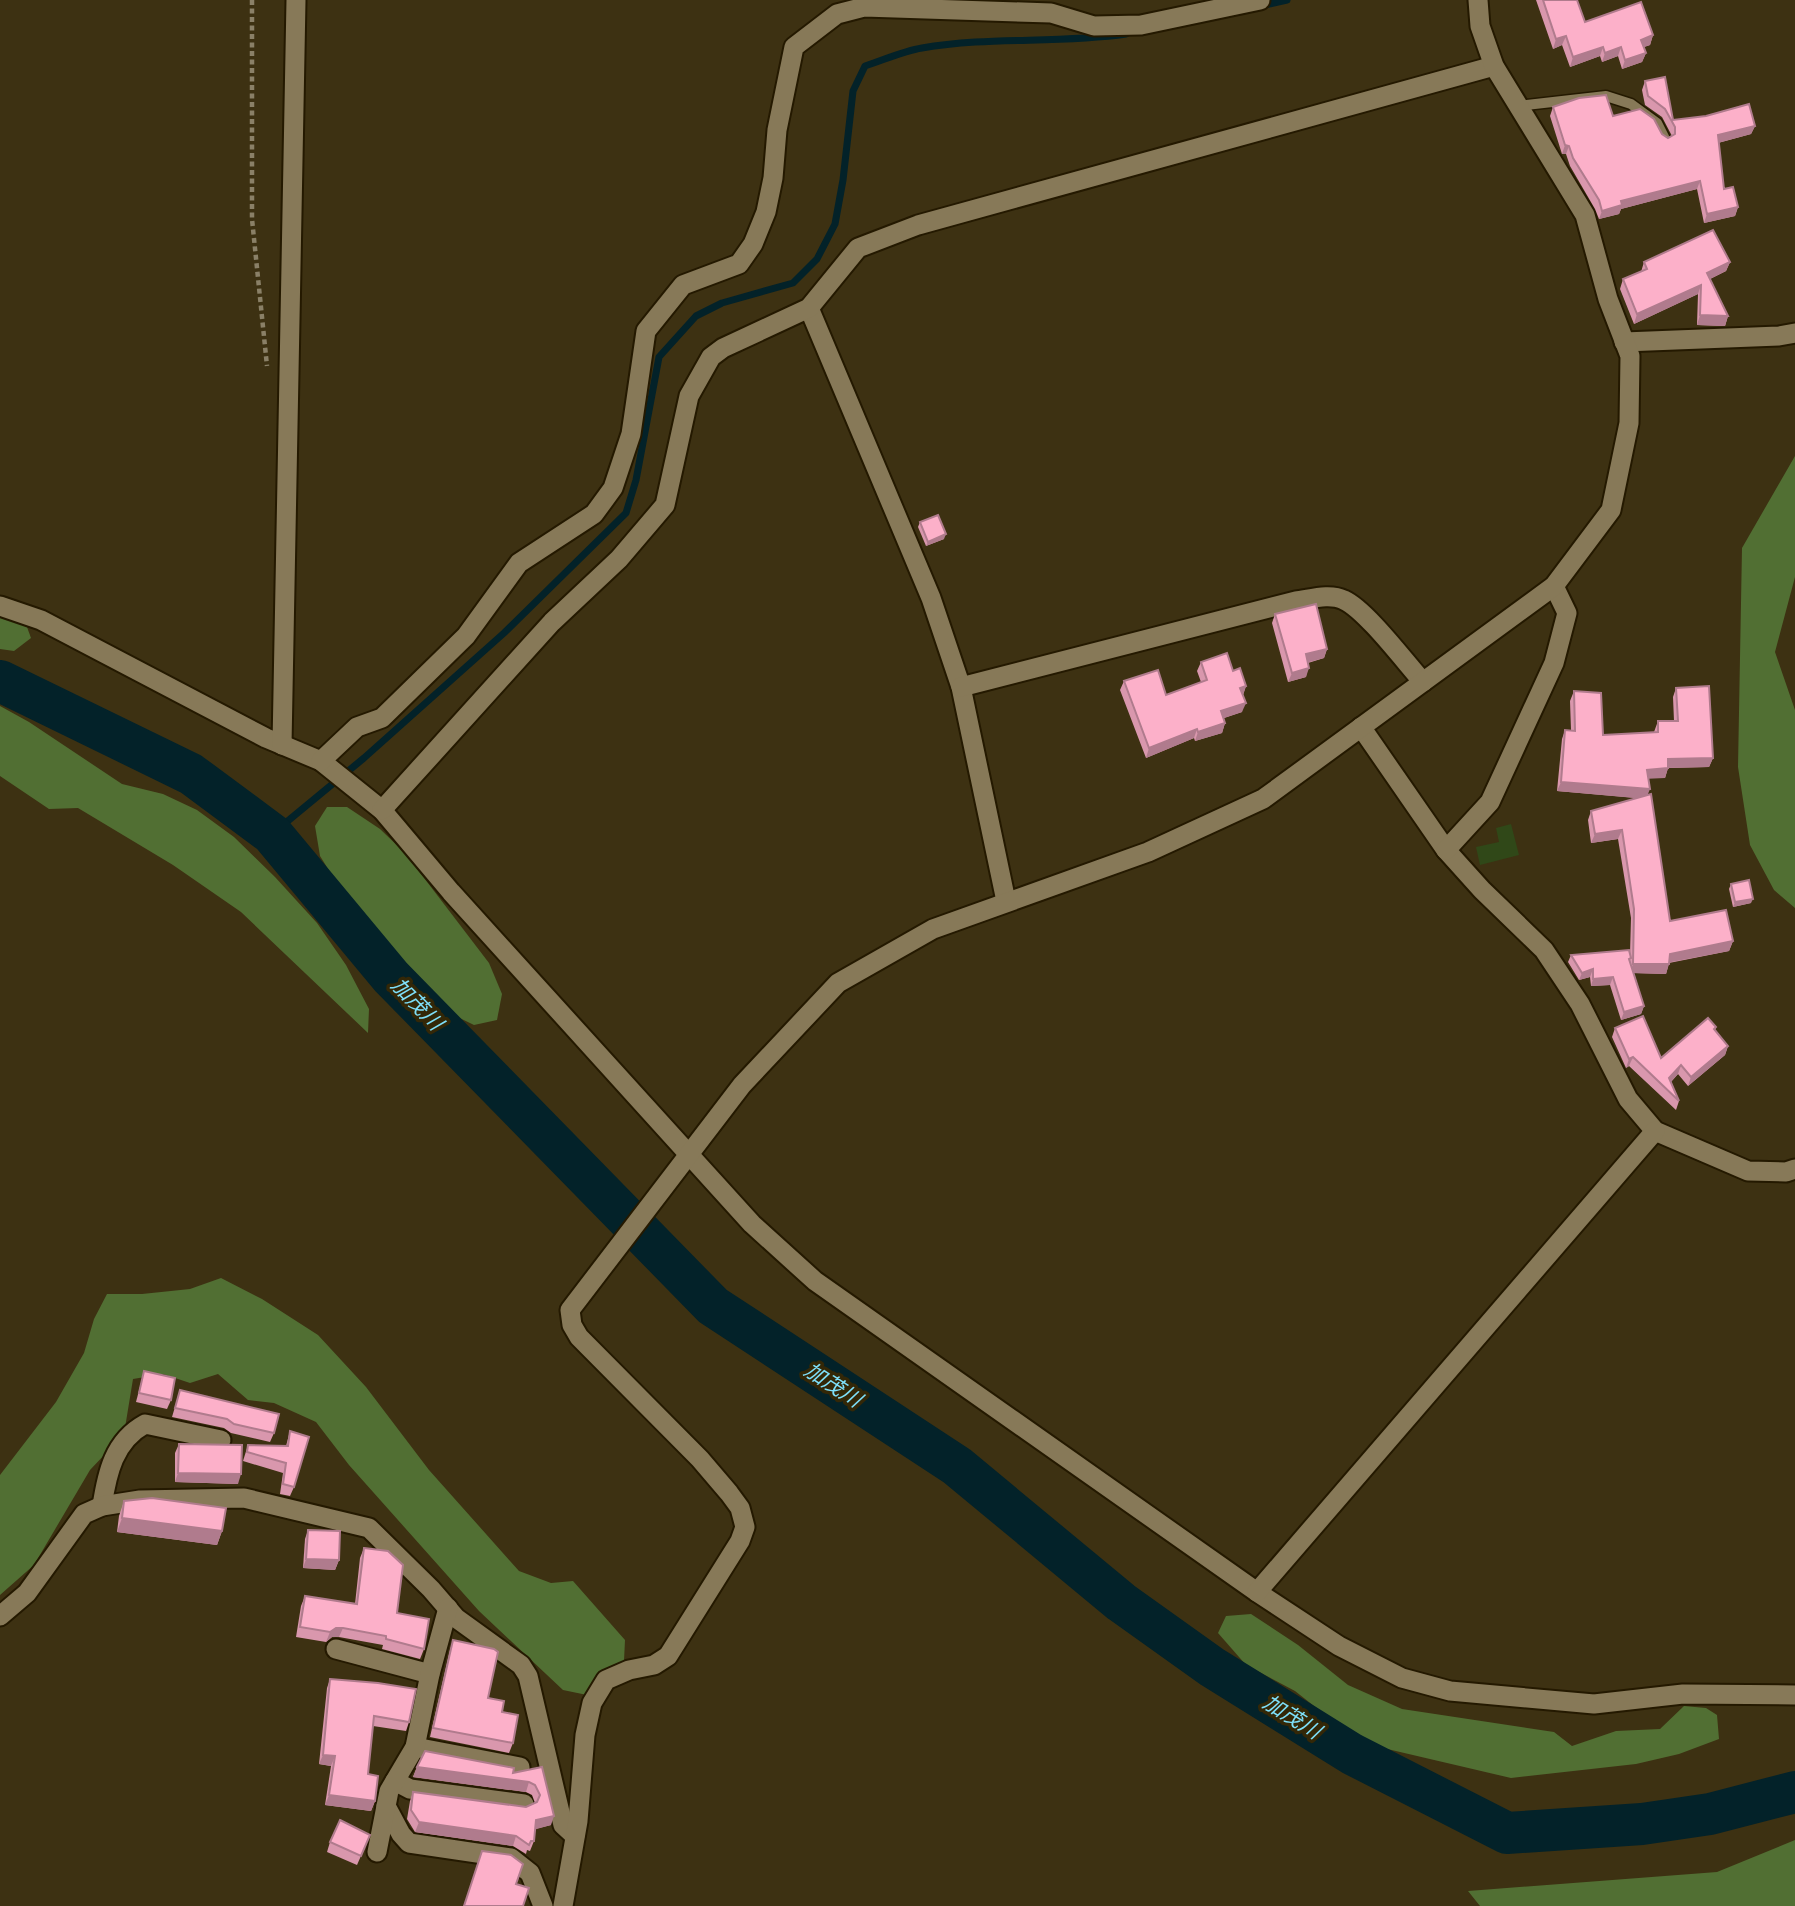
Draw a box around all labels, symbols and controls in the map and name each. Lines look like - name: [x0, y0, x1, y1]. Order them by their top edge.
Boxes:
- water label: 加茂川: [384, 971, 451, 1039]
- water label: 加茂川: [798, 1355, 869, 1416]
- water label: 加茂川: [1257, 1688, 1328, 1747]

